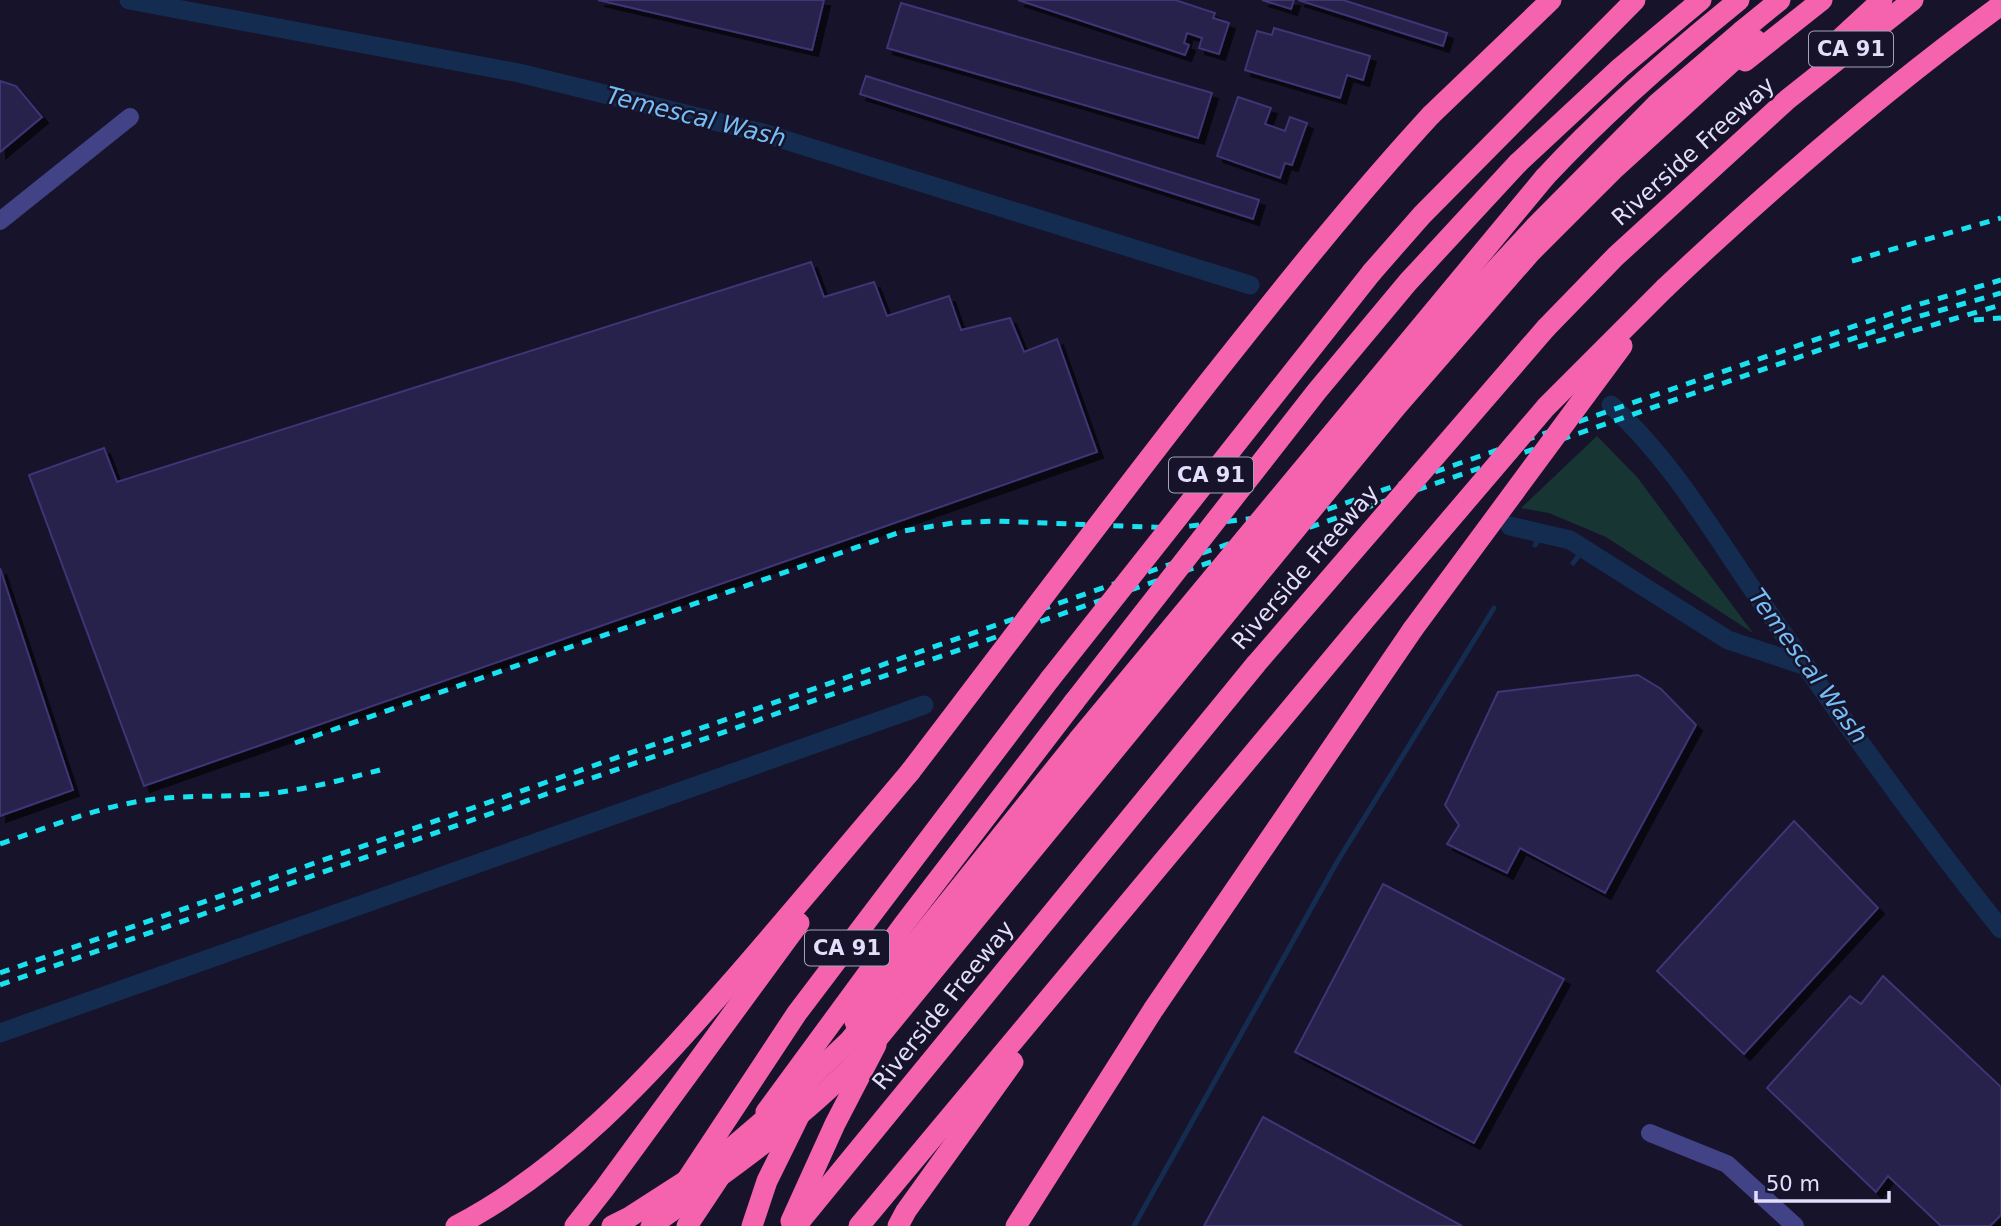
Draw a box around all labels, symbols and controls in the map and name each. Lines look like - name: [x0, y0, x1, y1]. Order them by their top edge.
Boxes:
- road number: CA 91: [1809, 32, 1893, 66]
- street label: Riverside Freeway: [1607, 71, 1779, 231]
- water label: Temescal Wash: [603, 81, 789, 153]
- road number: CA 91: [1169, 458, 1253, 492]
- street label: Riverside Freeway: [1227, 479, 1383, 655]
- water label: Temescal Wash: [1743, 583, 1873, 749]
- street label: Riverside Freeway: [867, 915, 1019, 1095]
- road number: CA 91: [805, 930, 889, 965]
- scale bar: [1756, 1160, 1889, 1204]
- text: 50 m: [1766, 1172, 1820, 1196]

